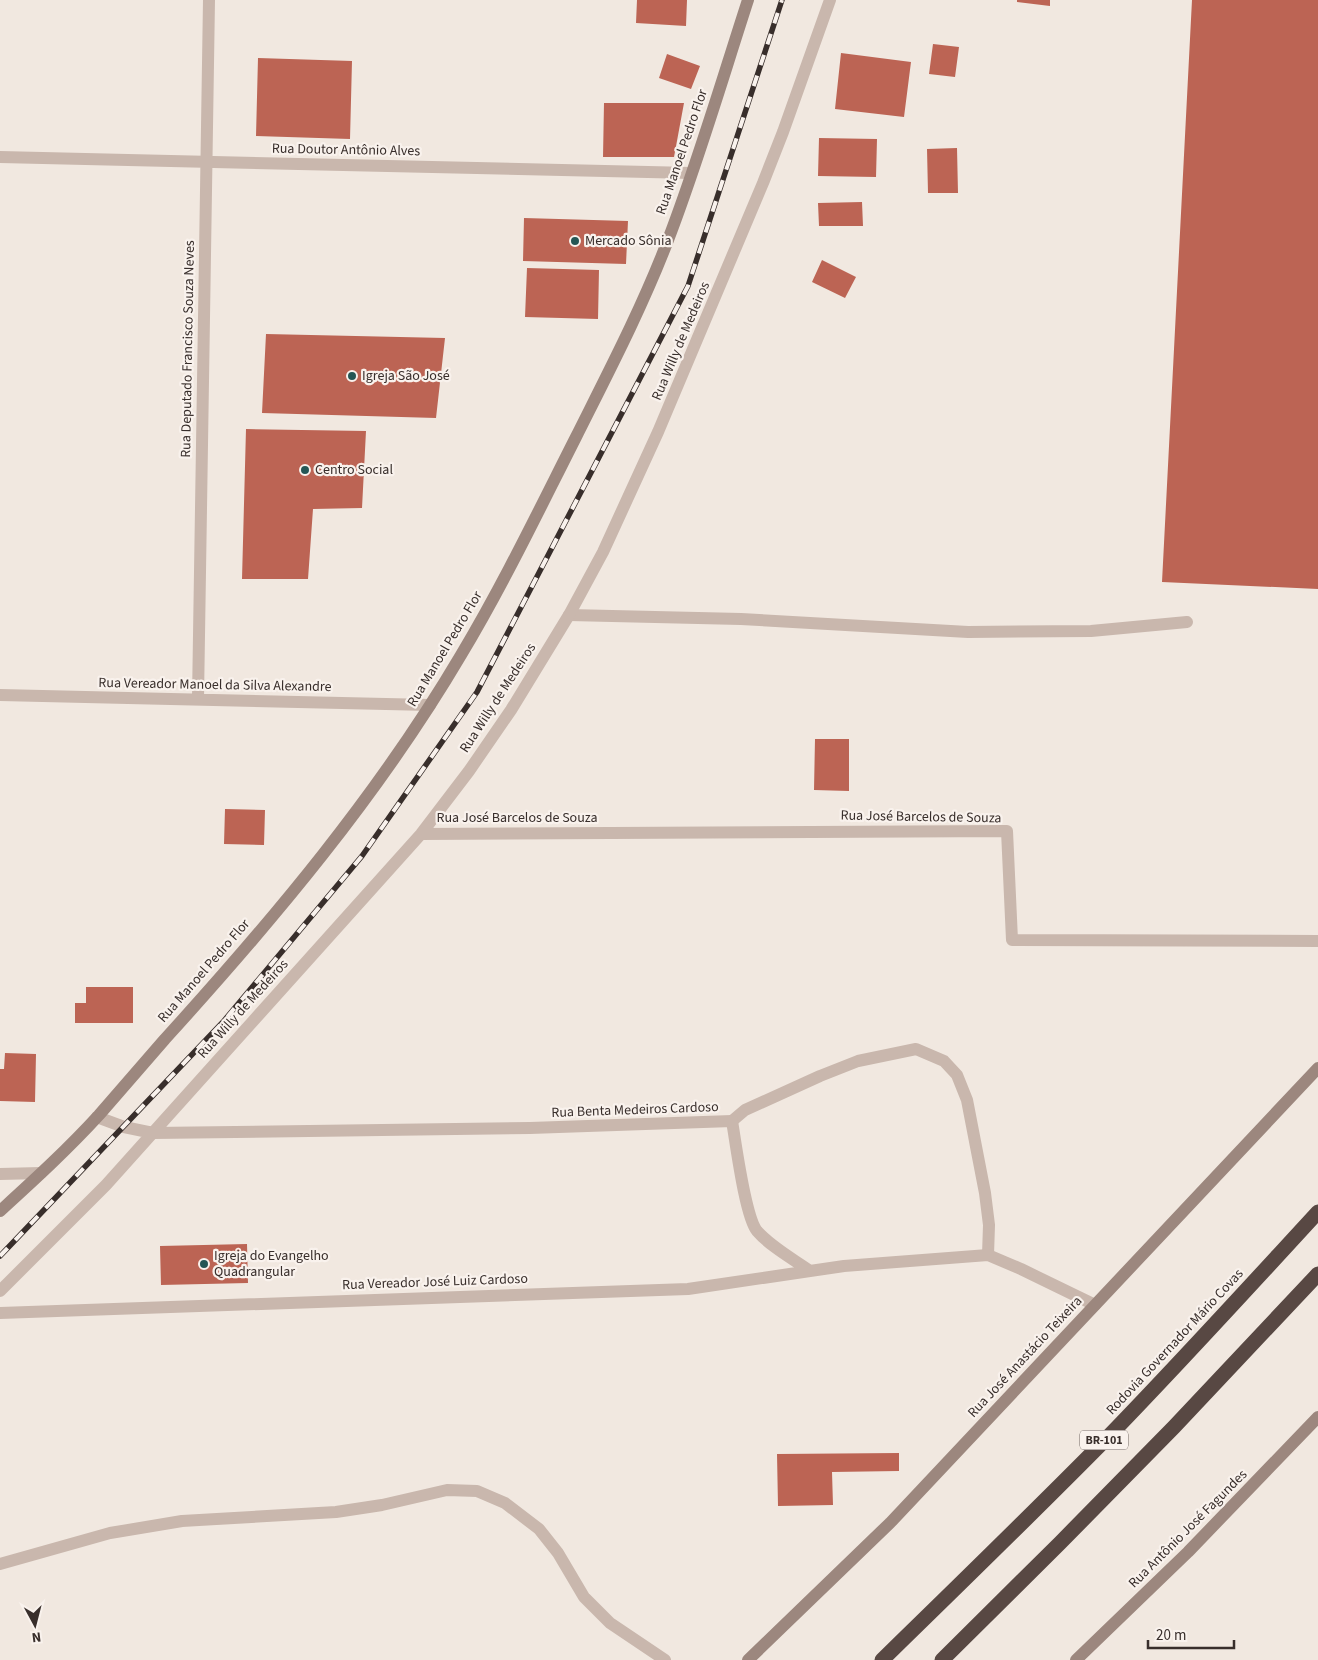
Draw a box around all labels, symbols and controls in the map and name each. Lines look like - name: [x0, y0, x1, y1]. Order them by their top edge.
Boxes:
- street label: Rua Manoel Pedro Flor: [651, 86, 713, 217]
- street label: Rua Doutor Antônio Alves: [272, 139, 420, 161]
- place label: Mercado Sônia: [585, 231, 672, 251]
- marker: Mercado Sônia: [569, 235, 581, 247]
- street label: Rua Deputado Francisco Souza Neves: [176, 240, 200, 458]
- street label: Rua Willy de Medeiros: [647, 278, 715, 404]
- place label: Igreja São José: [362, 366, 450, 386]
- marker: Igreja São José: [346, 370, 358, 382]
- place label: Centro Social: [315, 460, 393, 480]
- marker: Centro Social: [299, 464, 311, 476]
- street label: Rua Manoel Pedro Flor: [403, 587, 488, 711]
- street label: Rua Willy de Medeiros: [455, 639, 541, 757]
- street label: Rua Vereador Manoel da Silva Alexandre: [98, 673, 332, 697]
- street label: Rua José Barcelos de Souza: [840, 806, 1002, 828]
- street label: Rua José Barcelos de Souza: [436, 808, 598, 828]
- street label: Rua Manoel Pedro Flor: [153, 915, 255, 1027]
- street label: Rua Willy de Medeiros: [193, 955, 293, 1063]
- street label: Rua Benta Medeiros Cardoso: [551, 1097, 719, 1123]
- place label: Igreja do Evangelho Quadrangular: [214, 1246, 329, 1282]
- marker: Igreja do Evangelho Quadrangular: [198, 1258, 210, 1270]
- street label: Rodovia Governador Mário Covas: [1102, 1264, 1248, 1420]
- street label: Rua Vereador José Luiz Cardoso: [342, 1269, 528, 1295]
- street label: Rua José Anastácio Teixeira: [963, 1292, 1087, 1422]
- road number: BR-101: [1080, 1430, 1128, 1450]
- street label: Rua Antônio José Fagundes: [1124, 1465, 1252, 1593]
- north arrow: [10, 1600, 60, 1650]
- scale bar: [1148, 1618, 1234, 1650]
- text: 20 m: [1156, 1625, 1186, 1646]
- text: N: [31, 1626, 42, 1647]

